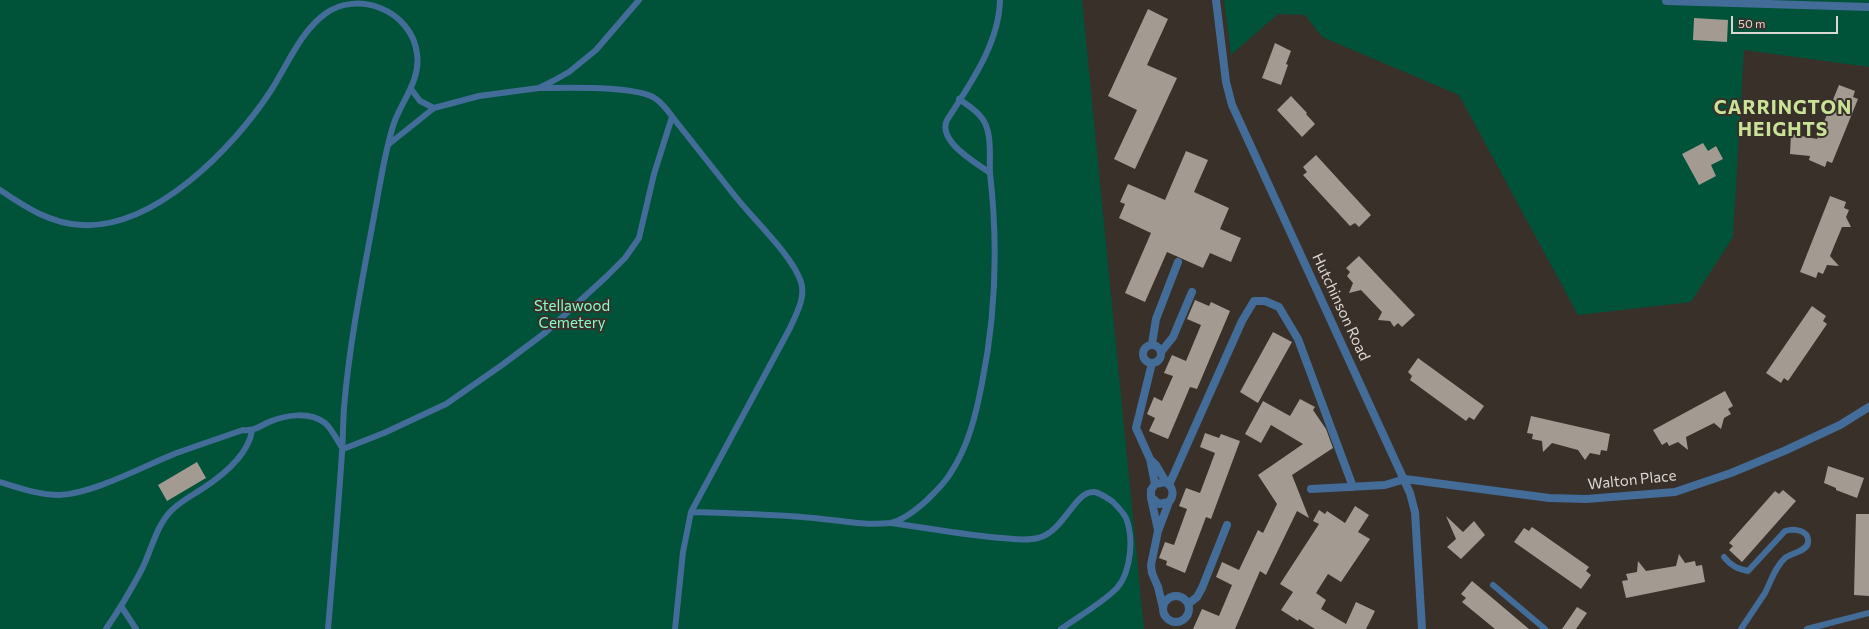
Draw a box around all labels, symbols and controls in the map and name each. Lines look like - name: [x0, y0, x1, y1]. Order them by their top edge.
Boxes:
- scale bar: [1733, 8, 1840, 34]
- text: 50 m: [1738, 16, 1766, 30]
- district label: CARRINGTON HEIGHTS: [1714, 97, 1852, 141]
- street label: Hutchinson Road: [1308, 250, 1374, 364]
- park label: Stellawood Cemetery: [534, 297, 610, 332]
- street label: Walton Place: [1587, 466, 1677, 494]

